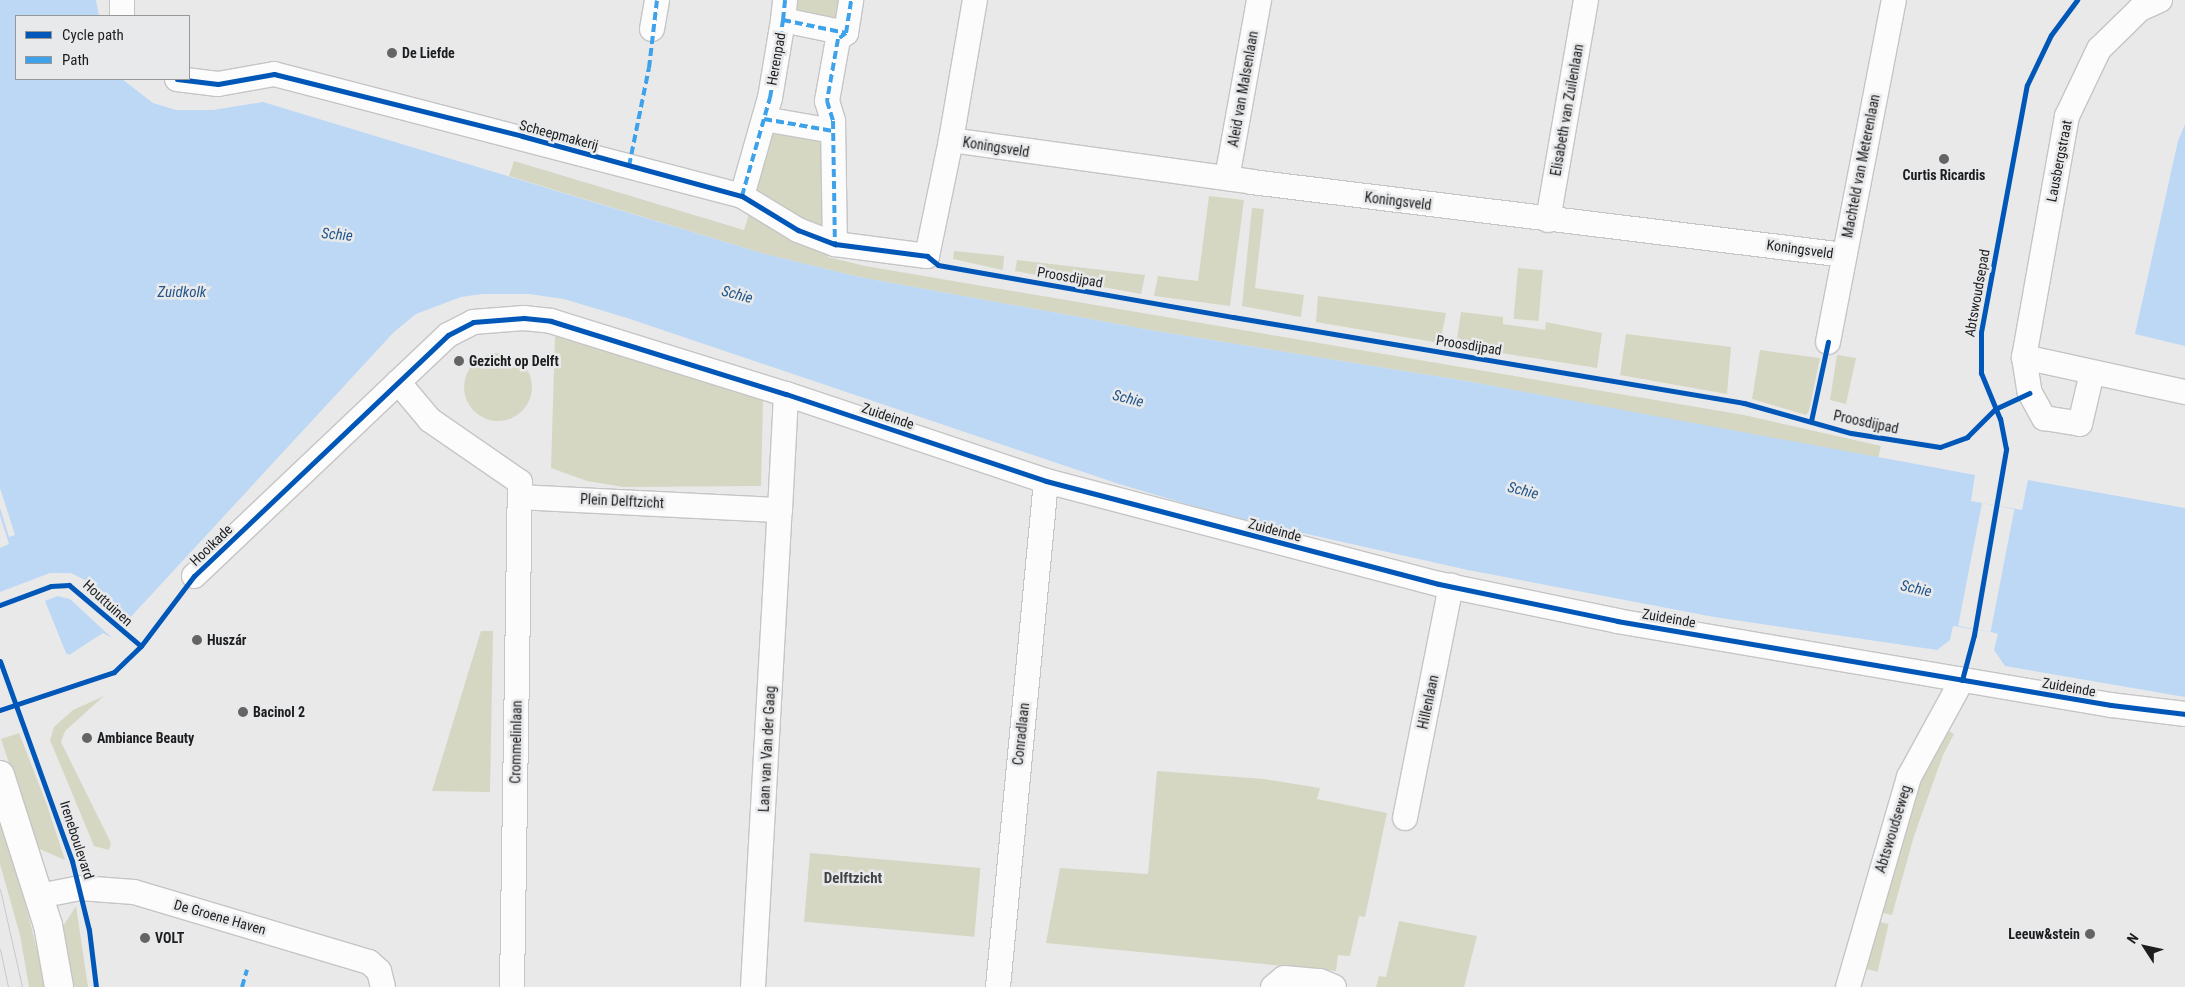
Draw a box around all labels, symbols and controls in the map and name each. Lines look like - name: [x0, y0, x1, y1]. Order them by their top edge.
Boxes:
- legend: [15, 15, 190, 80]
- text: Cycle path: [62, 26, 124, 44]
- street label: Aleid van Malsenlaan: [1225, 30, 1261, 148]
- street label: Herenpad: [763, 31, 789, 87]
- street label: Elisabeth van Zuilenlaan: [1547, 43, 1587, 177]
- place label: De Liefde: [402, 45, 455, 61]
- marker: De Liefde: [386, 47, 398, 59]
- text: Path: [62, 51, 89, 69]
- street label: Machteld van Meterenlaan: [1839, 93, 1883, 239]
- street label: Scheepmakerij: [518, 116, 600, 154]
- street label: Lausbergstraat: [2043, 119, 2075, 203]
- street label: Koningsveld: [962, 133, 1030, 161]
- marker: Curtis Ricardis: [1938, 153, 1950, 165]
- place label: Curtis Ricardis: [1903, 167, 1985, 183]
- street label: Koningsveld: [1364, 189, 1432, 213]
- water label: Schie: [321, 225, 353, 245]
- street label: Koningsveld: [1766, 236, 1834, 262]
- street label: Abtswoudsepad: [1961, 248, 1993, 338]
- street label: Proosdijpad: [1036, 263, 1104, 291]
- water label: Schie: [719, 282, 755, 308]
- water label: Zuidkolk: [158, 284, 206, 302]
- street label: Proosdijpad: [1435, 332, 1503, 358]
- place label: Gezicht op Delft: [469, 353, 559, 369]
- marker: Gezicht op Delft: [453, 355, 465, 367]
- water label: Schie: [1111, 386, 1145, 412]
- street label: Zuideinde: [860, 399, 916, 433]
- street label: Proosdijpad: [1832, 407, 1900, 437]
- water label: Schie: [1506, 478, 1540, 504]
- street label: Plein Delftzicht: [580, 490, 664, 512]
- street label: Zuideinde: [1247, 515, 1303, 545]
- street label: Hooikade: [186, 521, 236, 569]
- street label: Houttuinen: [80, 576, 136, 630]
- water label: Schie: [1899, 577, 1933, 601]
- street label: Zuideinde: [1641, 605, 1697, 631]
- place label: Huszár: [207, 632, 246, 648]
- marker: Huszár: [191, 634, 203, 646]
- street label: Hillenlaan: [1414, 673, 1442, 731]
- street label: Zuideinde: [2041, 674, 2097, 700]
- street label: Laan van Van der Gaag: [755, 685, 779, 813]
- street label: Crommelinlaan: [507, 700, 525, 784]
- street label: Conradlaan: [1009, 702, 1033, 766]
- place label: Bacinol 2: [253, 704, 305, 720]
- marker: Bacinol 2: [237, 706, 249, 718]
- place label: Ambiance Beauty: [97, 730, 194, 746]
- marker: Ambiance Beauty: [81, 732, 93, 744]
- street label: Abtswoudseweg: [1872, 783, 1914, 875]
- street label: Ireneboulevard: [56, 799, 98, 881]
- district label: Delftzicht: [824, 870, 882, 888]
- street label: De Groene Haven: [172, 896, 268, 938]
- north arrow: [2120, 922, 2170, 972]
- place label: Leeuw&stein: [2008, 926, 2080, 942]
- marker: Leeuw&stein: [2084, 928, 2096, 940]
- place label: VOLT: [155, 930, 184, 946]
- text: N: [2124, 930, 2142, 947]
- marker: VOLT: [139, 932, 151, 944]

